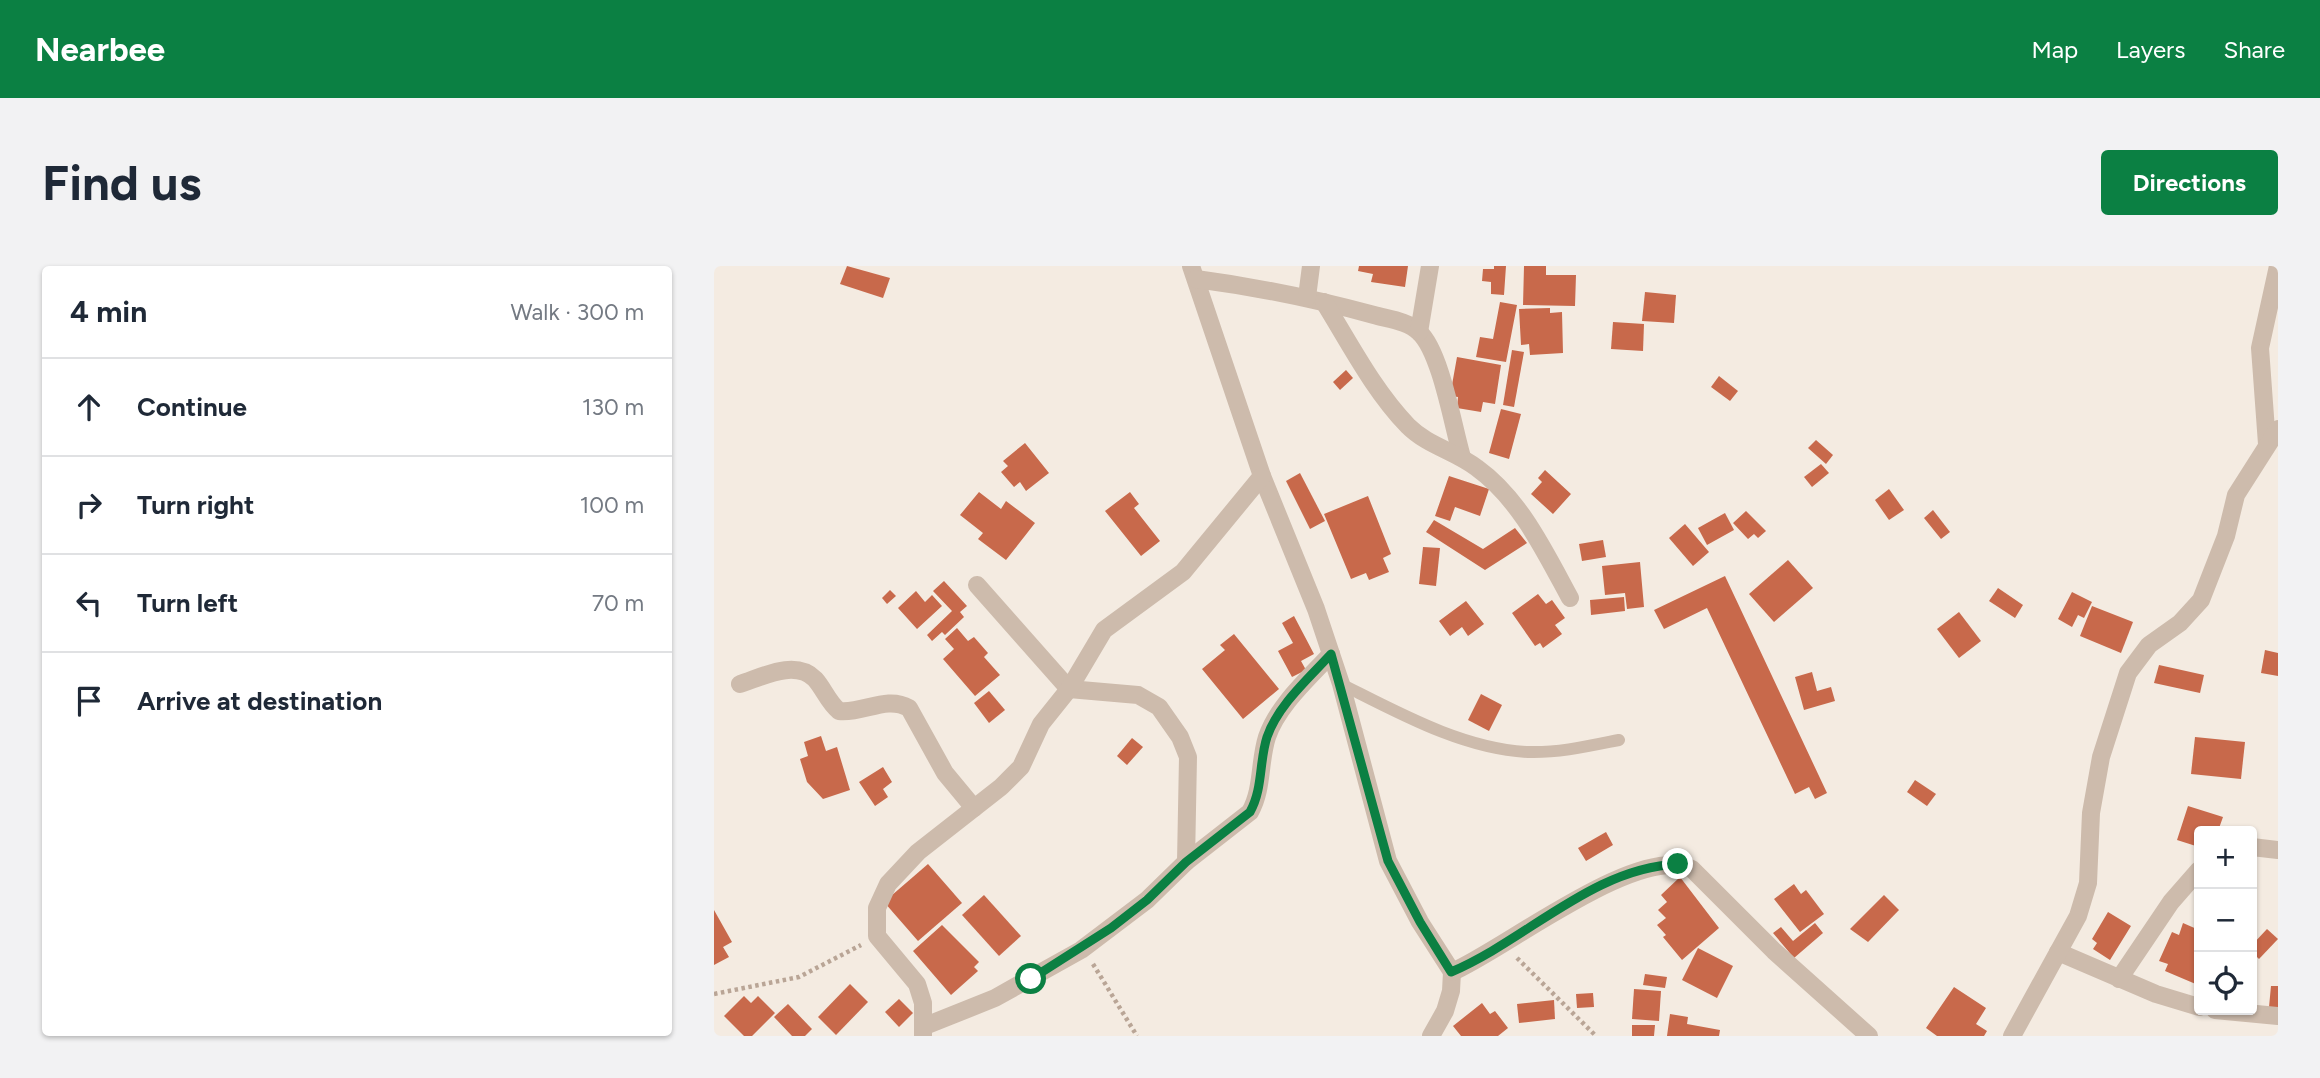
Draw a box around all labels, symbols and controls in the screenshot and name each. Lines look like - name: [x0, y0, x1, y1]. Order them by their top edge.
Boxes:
- text: Nearbee: [35, 30, 165, 69]
- text: Map: [2031, 35, 2078, 64]
- text: Layers: [2116, 35, 2185, 64]
- text: Share: [2223, 35, 2285, 64]
- button: Directions: [2101, 150, 2278, 215]
- text: Find us: [42, 153, 201, 212]
- text: 4 min: [70, 293, 147, 330]
- text: Walk · 300 m: [510, 298, 644, 326]
- icon: ahead: [70, 388, 108, 426]
- text: Continue: [137, 391, 247, 423]
- text: 130 m: [582, 393, 644, 421]
- icon: right: [70, 486, 108, 524]
- text: Turn right: [137, 489, 254, 521]
- text: 100 m: [580, 491, 644, 519]
- icon: left: [70, 584, 108, 622]
- text: Turn left: [137, 587, 238, 619]
- text: 70 m: [592, 589, 644, 617]
- icon: arrive: [70, 682, 108, 720]
- text: Arrive at destination: [137, 685, 382, 717]
- map controls: [2194, 826, 2257, 1015]
- button: +: [2194, 826, 2257, 889]
- route end: [1662, 848, 1693, 879]
- button: −: [2194, 889, 2257, 952]
- button: locate: [2194, 952, 2257, 1015]
- route start: [1015, 963, 1046, 994]

